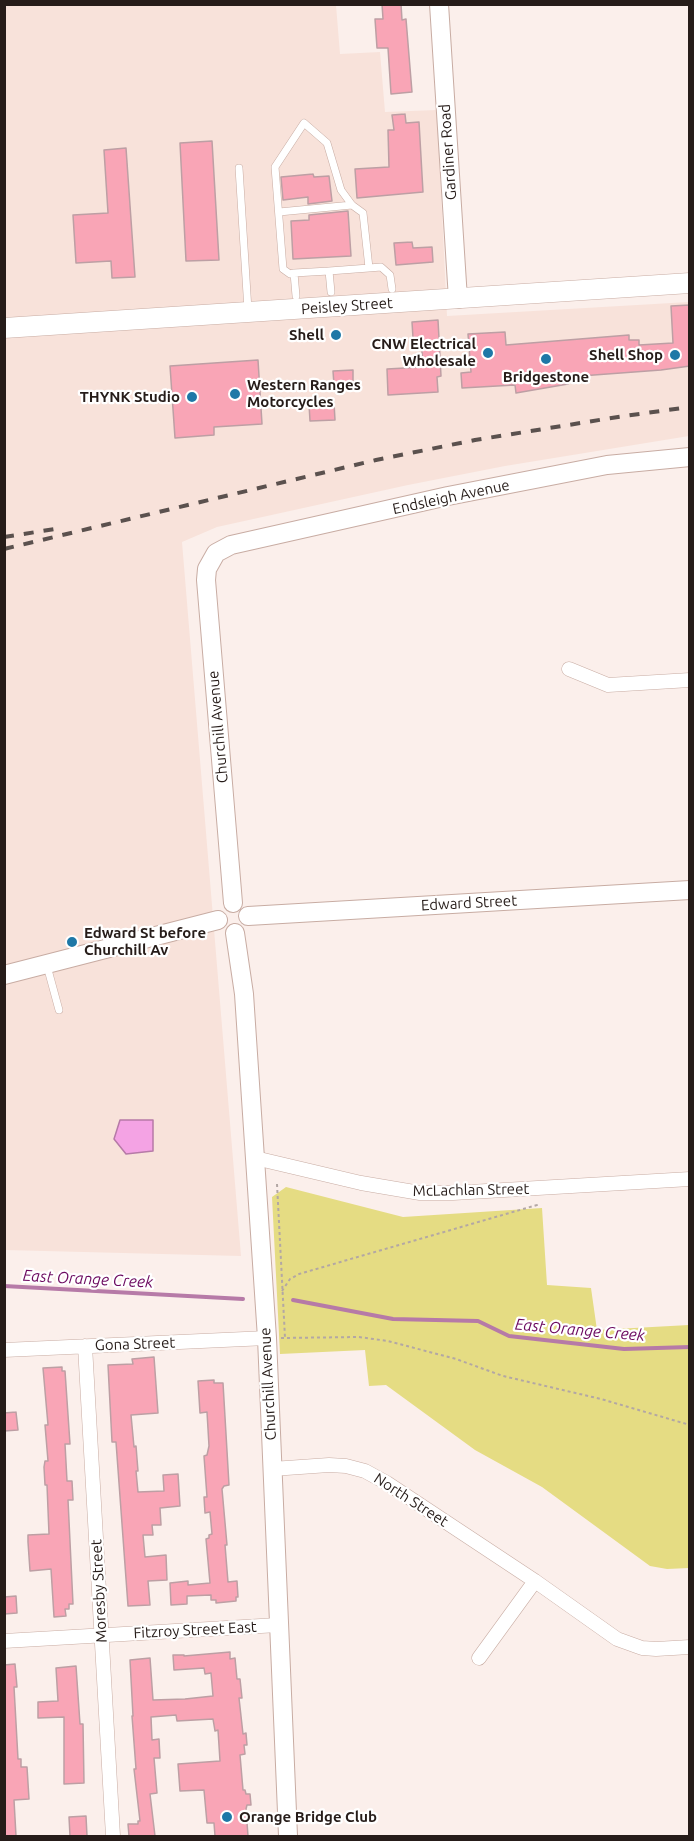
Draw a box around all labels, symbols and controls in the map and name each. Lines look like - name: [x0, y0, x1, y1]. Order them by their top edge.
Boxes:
- street label: Gardiner Road: [436, 103, 460, 201]
- street label: Peisley Street: [301, 294, 393, 318]
- place label: Shell: [289, 326, 324, 344]
- marker: Shell: [329, 328, 343, 342]
- place label: CNW Electrical Wholesale: [372, 335, 476, 370]
- marker: CNW Electrical Wholesale: [481, 346, 495, 360]
- place label: Shell Shop: [589, 346, 663, 364]
- marker: Shell Shop: [668, 348, 682, 362]
- marker: Bridgestone: [539, 352, 553, 366]
- place label: Bridgestone: [503, 368, 589, 386]
- place label: Western Ranges Motorcycles: [247, 376, 361, 411]
- marker: Western Ranges Motorcycles: [228, 387, 242, 401]
- place label: THYNK Studio: [80, 388, 180, 406]
- marker: THYNK Studio: [185, 390, 199, 404]
- street label: Endsleigh Avenue: [391, 476, 511, 518]
- street label: Churchill Avenue: [204, 670, 232, 784]
- street label: Edward Street: [421, 891, 517, 915]
- place label: Edward St before Churchill Av: [84, 924, 206, 959]
- marker: Edward St before Churchill Av: [65, 935, 79, 949]
- street label: McLachlan Street: [413, 1180, 529, 1200]
- water label: East Orange Creek: [22, 1266, 154, 1292]
- water label: East Orange Creek: [514, 1315, 646, 1345]
- street label: Churchill Avenue: [256, 1327, 280, 1441]
- street label: Gona Street: [95, 1334, 175, 1354]
- street label: North Street: [370, 1469, 452, 1531]
- street label: Moresby Street: [87, 1539, 111, 1643]
- street label: Fitzroy Street East: [133, 1618, 257, 1642]
- place label: Orange Bridge Club: [239, 1808, 377, 1826]
- marker: Orange Bridge Club: [220, 1810, 234, 1824]

